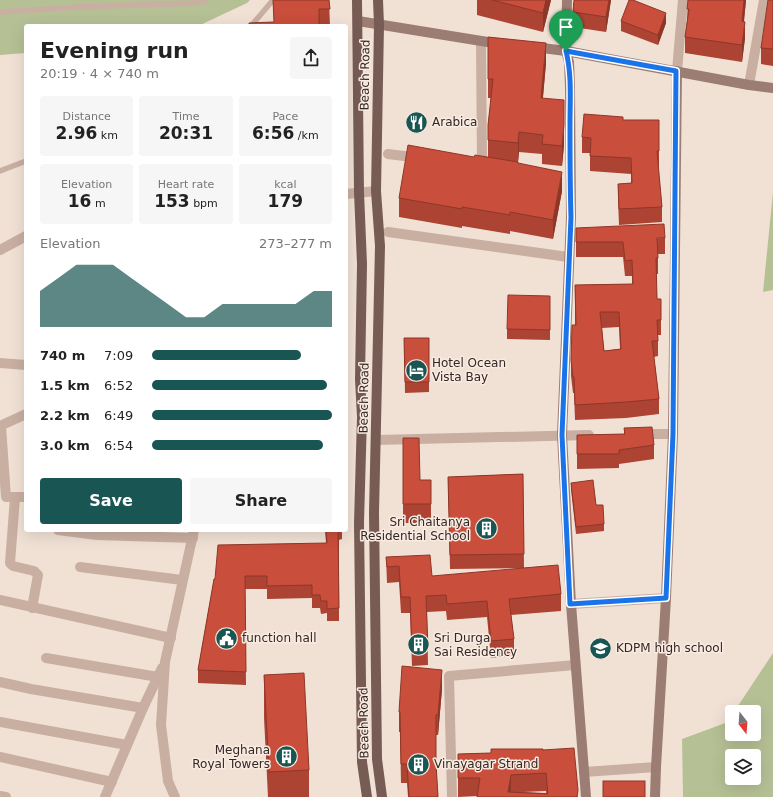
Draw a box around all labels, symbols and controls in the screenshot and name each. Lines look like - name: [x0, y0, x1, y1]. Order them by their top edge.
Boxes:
- pin: [549, 10, 583, 51]
- icon: arrive: [555, 16, 577, 38]
- button: share: [290, 37, 332, 79]
- text: Evening run: [40, 38, 189, 63]
- street label: Beach Road: [357, 39, 373, 111]
- text: 20:19 · 4 × 740 m: [40, 66, 159, 81]
- restaurant icon: Arabica: [404, 109, 430, 135]
- text: Distance: [63, 110, 111, 123]
- text: Time: [173, 110, 199, 123]
- text: Pace: [272, 110, 298, 123]
- place label: Arabica: [432, 115, 477, 129]
- text: 2.96: [55, 123, 97, 143]
- text: 20:31: [159, 123, 213, 143]
- text: 6:56: [252, 123, 294, 143]
- text: km: [97, 129, 118, 142]
- text: /km: [294, 129, 319, 142]
- text: Elevation: [61, 178, 112, 191]
- text: Heart rate: [158, 178, 214, 191]
- text: kcal: [274, 178, 296, 191]
- text: 16: [68, 191, 91, 211]
- text: 153: [154, 191, 190, 211]
- text: 179: [268, 191, 303, 211]
- text: m: [91, 197, 106, 210]
- text: bpm: [190, 197, 218, 210]
- text: Elevation: [40, 236, 100, 251]
- text: 273–277 m: [259, 236, 332, 251]
- text: 740 m: [40, 348, 85, 363]
- text: 7:09: [104, 348, 133, 363]
- place label: Hotel Ocean Vista Bay: [432, 356, 506, 384]
- hotel icon: Hotel Ocean Vista Bay: [404, 357, 430, 383]
- street label: Beach Road: [356, 362, 372, 434]
- text: 1.5 km: [40, 378, 90, 393]
- text: 6:52: [104, 378, 133, 393]
- text: 2.2 km: [40, 408, 90, 423]
- text: 6:49: [104, 408, 133, 423]
- text: 3.0 km: [40, 438, 90, 453]
- text: 6:54: [104, 438, 133, 453]
- button: Save: [40, 478, 182, 524]
- button: Share: [190, 478, 332, 524]
- place label: Sri Chaitanya Residential School: [360, 515, 470, 543]
- building icon: Sri Chaitanya Residential School: [473, 516, 499, 542]
- public building icon: function hall: [213, 625, 239, 651]
- place label: function hall: [242, 631, 316, 645]
- place label: Sri Durga Sai Residency: [434, 631, 517, 659]
- building icon: Sri Durga Sai Residency: [406, 632, 432, 658]
- school or university icon: KDPM high school: [588, 635, 614, 661]
- place label: KDPM high school: [616, 641, 723, 655]
- street label: Beach Road: [356, 687, 372, 759]
- north arrow: [725, 705, 761, 741]
- map controls: [725, 705, 761, 785]
- place label: Meghana Royal Towers: [192, 743, 270, 771]
- building icon: Meghana Royal Towers: [273, 744, 299, 770]
- button: layers: [725, 749, 761, 785]
- building icon: Vinayagar Strand: [406, 751, 432, 777]
- place label: Vinayagar Strand: [434, 757, 538, 771]

